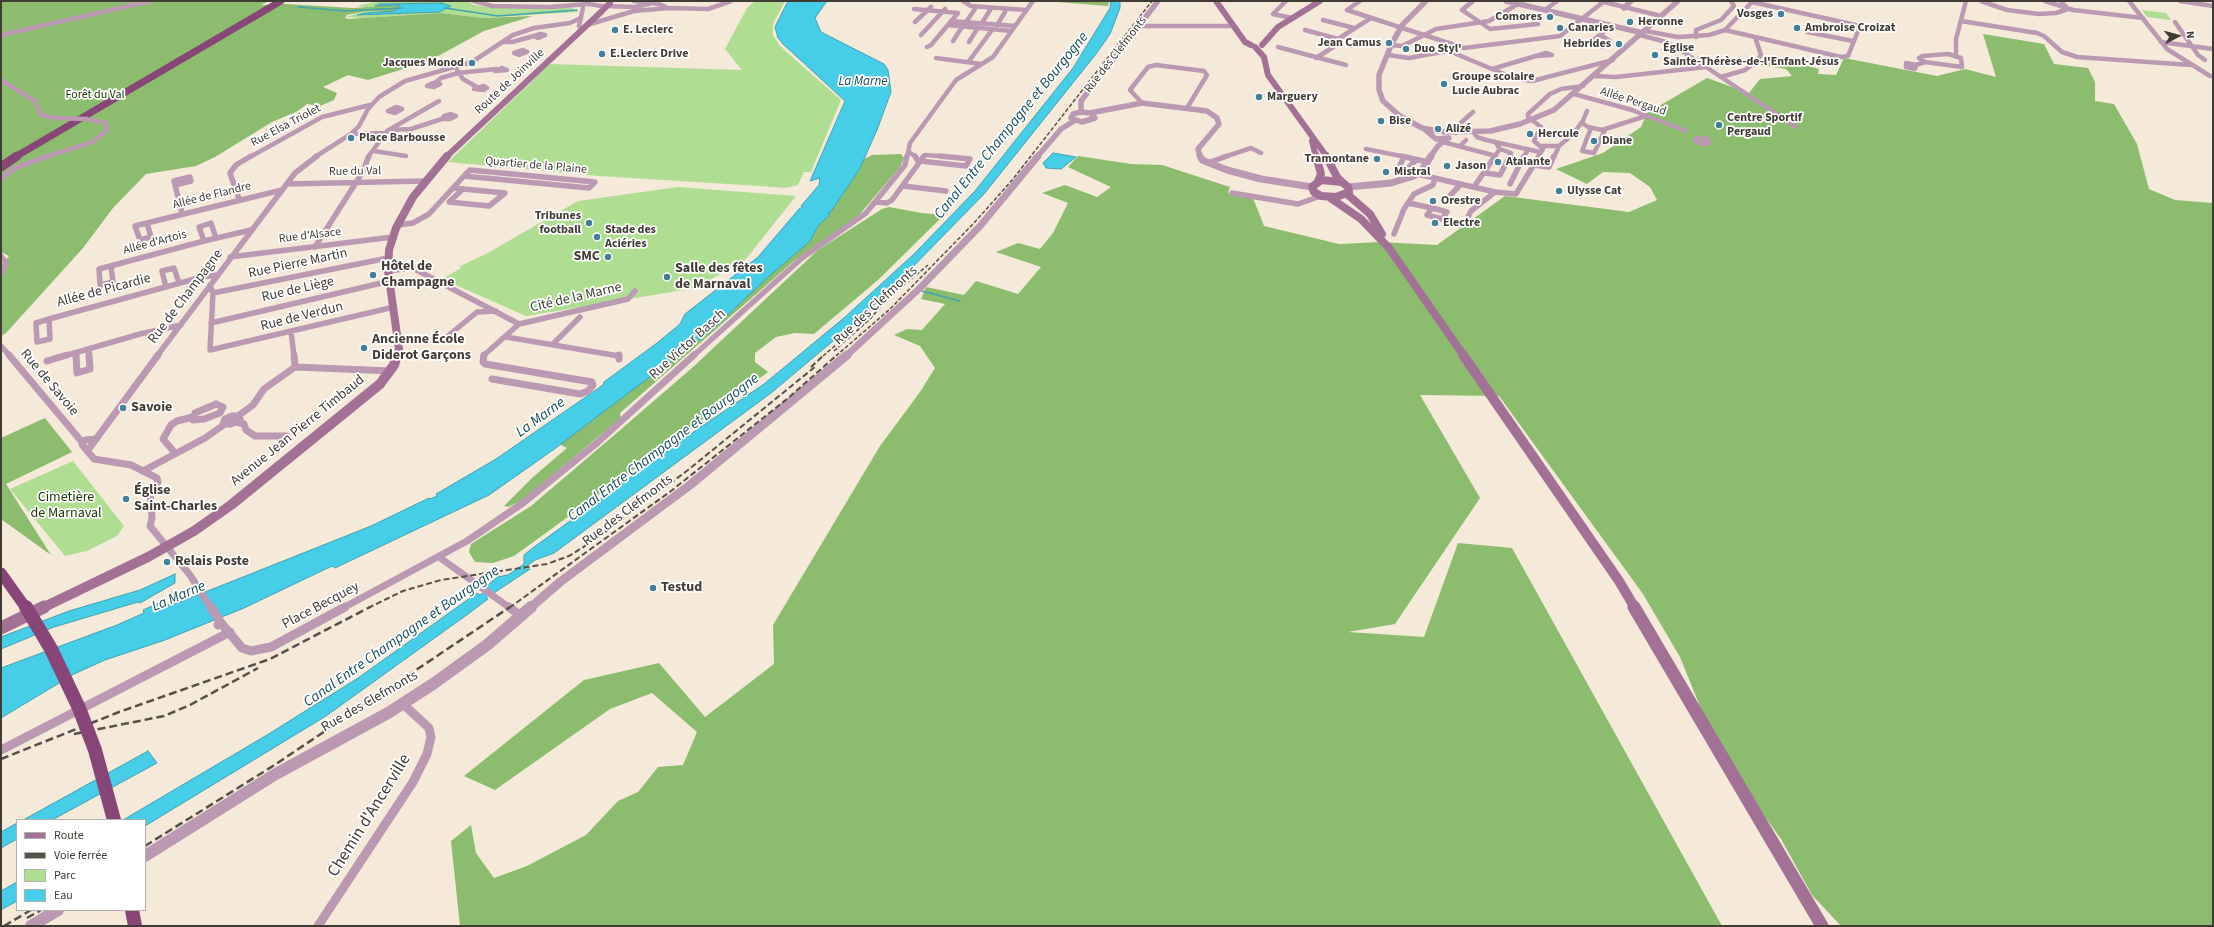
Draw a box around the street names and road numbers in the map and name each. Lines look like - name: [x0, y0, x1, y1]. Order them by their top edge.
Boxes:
- street label: Rue des Clefmonts: [1082, 14, 1150, 96]
- street label: Route de Joinville: [472, 46, 548, 118]
- street label: Allée Pergaud: [1598, 85, 1668, 119]
- street label: Rue Elsa Triolet: [249, 102, 323, 150]
- street label: Quartier de la Plaine: [485, 154, 587, 178]
- street label: Rue du Val: [329, 164, 381, 180]
- street label: Allée de Flandre: [171, 179, 253, 213]
- street label: Rue d'Alsace: [278, 225, 342, 247]
- street label: Allée d'Artois: [122, 228, 188, 258]
- street label: Rue Pierre Martin: [247, 245, 349, 283]
- street label: Rue de Champagne: [145, 247, 227, 347]
- street label: Rue des Clefmonts: [831, 263, 921, 349]
- street label: Allée de Picardie: [55, 270, 153, 312]
- street label: Rue de Liège: [260, 274, 336, 306]
- street label: Cité de la Marne: [529, 279, 623, 317]
- street label: Rue de Verdun: [259, 299, 345, 335]
- street label: Rue Victor Basch: [646, 306, 730, 384]
- street label: Rue de Savoie: [16, 346, 82, 420]
- street label: Avenue Jean Pierre Timbaud: [228, 372, 368, 490]
- street label: Rue des Clefmonts: [580, 472, 676, 550]
- street label: Place Becquey: [280, 579, 362, 633]
- street label: Rue des Clefmonts: [319, 668, 421, 736]
- street label: Chemin d'Ancerville: [324, 751, 416, 881]

